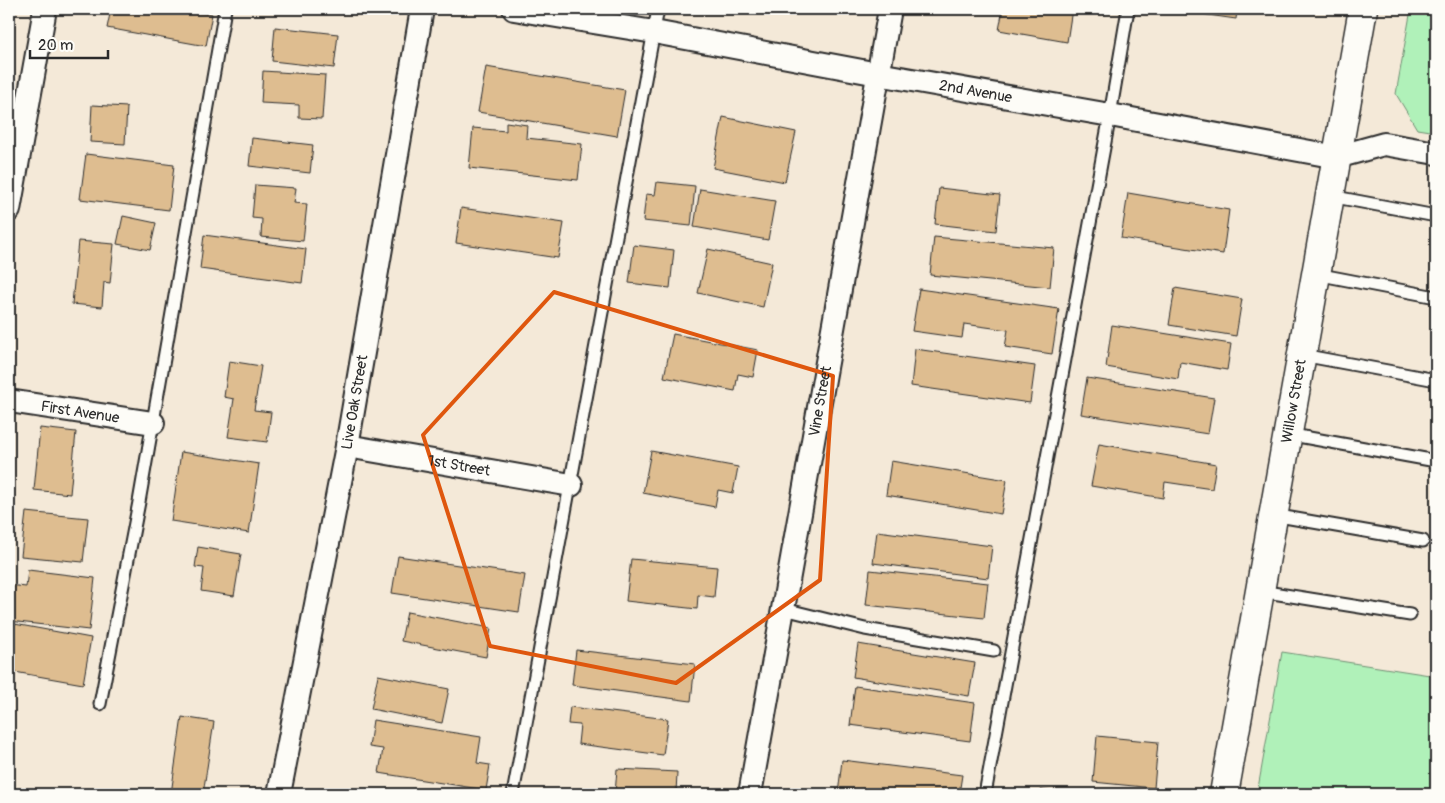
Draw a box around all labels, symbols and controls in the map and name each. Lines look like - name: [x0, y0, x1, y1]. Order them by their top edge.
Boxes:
- scale bar: [30, 28, 108, 60]
- text: 20 m: [38, 36, 73, 55]
- street label: 2nd Avenue: [938, 76, 1014, 108]
- street label: Live Oak Street: [338, 353, 373, 451]
- street label: Willow Street: [1277, 357, 1311, 445]
- street label: Vine Street: [805, 364, 836, 438]
- street label: First Avenue: [39, 397, 121, 428]
- street label: 1st Street: [427, 451, 493, 481]

